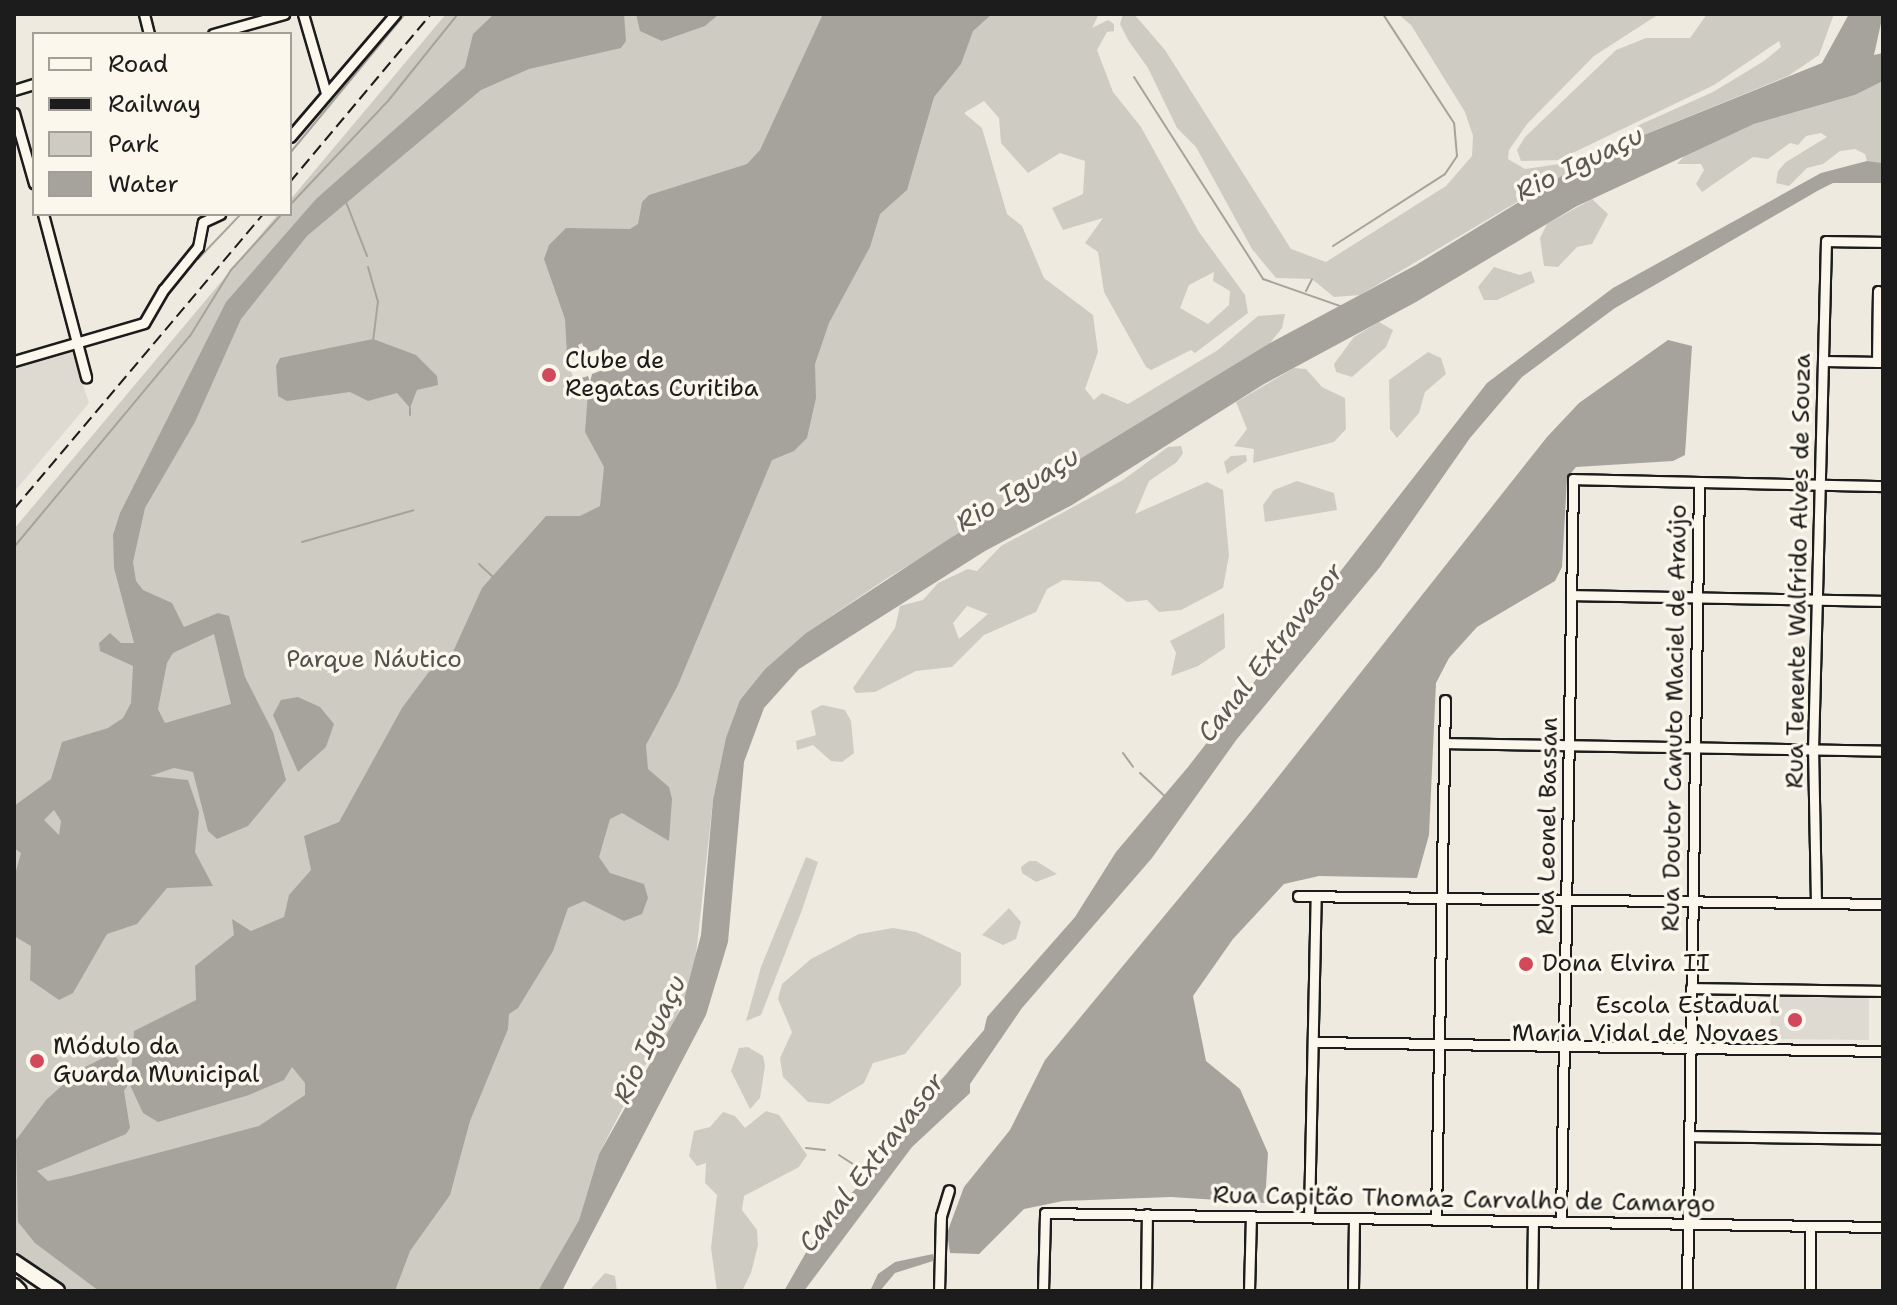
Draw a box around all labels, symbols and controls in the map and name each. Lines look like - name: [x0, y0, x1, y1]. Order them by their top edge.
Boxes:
- legend: [32, 32, 292, 216]
- text: Road: [108, 48, 168, 80]
- text: Railway: [108, 88, 201, 120]
- water label: Rio Iguaçu: [1510, 119, 1648, 207]
- text: Park: [108, 128, 160, 160]
- text: Water: [108, 168, 179, 200]
- place label: Clube de Regatas Curitiba: [565, 347, 759, 403]
- street label: Rua Tenente Walfrido Alves de Souza: [1781, 353, 1817, 789]
- marker: Clube de Regatas Curitiba: [540, 366, 558, 384]
- water label: Rio Iguaçu: [950, 440, 1084, 538]
- street label: Rua Doutor Canuto Maciel de Araújo: [1657, 504, 1693, 932]
- water label: Canal Extravasor: [1190, 556, 1350, 748]
- park label: Parque Náutico: [286, 646, 462, 674]
- street label: Rua Leonel Bassan: [1532, 717, 1564, 935]
- place label: Dona Elvira II: [1542, 950, 1710, 978]
- marker: Dona Elvira II: [1517, 955, 1535, 973]
- water label: Rio Iguaçu: [606, 970, 692, 1108]
- place label: Escola Estadual Maria Vidal de Novaes: [1512, 992, 1779, 1048]
- marker: Escola Estadual Maria Vidal de Novaes: [1786, 1011, 1804, 1029]
- place label: Módulo da Guarda Municipal: [53, 1033, 259, 1089]
- marker: Módulo da Guarda Municipal: [28, 1052, 46, 1070]
- water label: Canal Extravasor: [791, 1066, 951, 1258]
- street label: Rua Capitão Thomaz Carvalho de Camargo: [1212, 1181, 1716, 1219]

